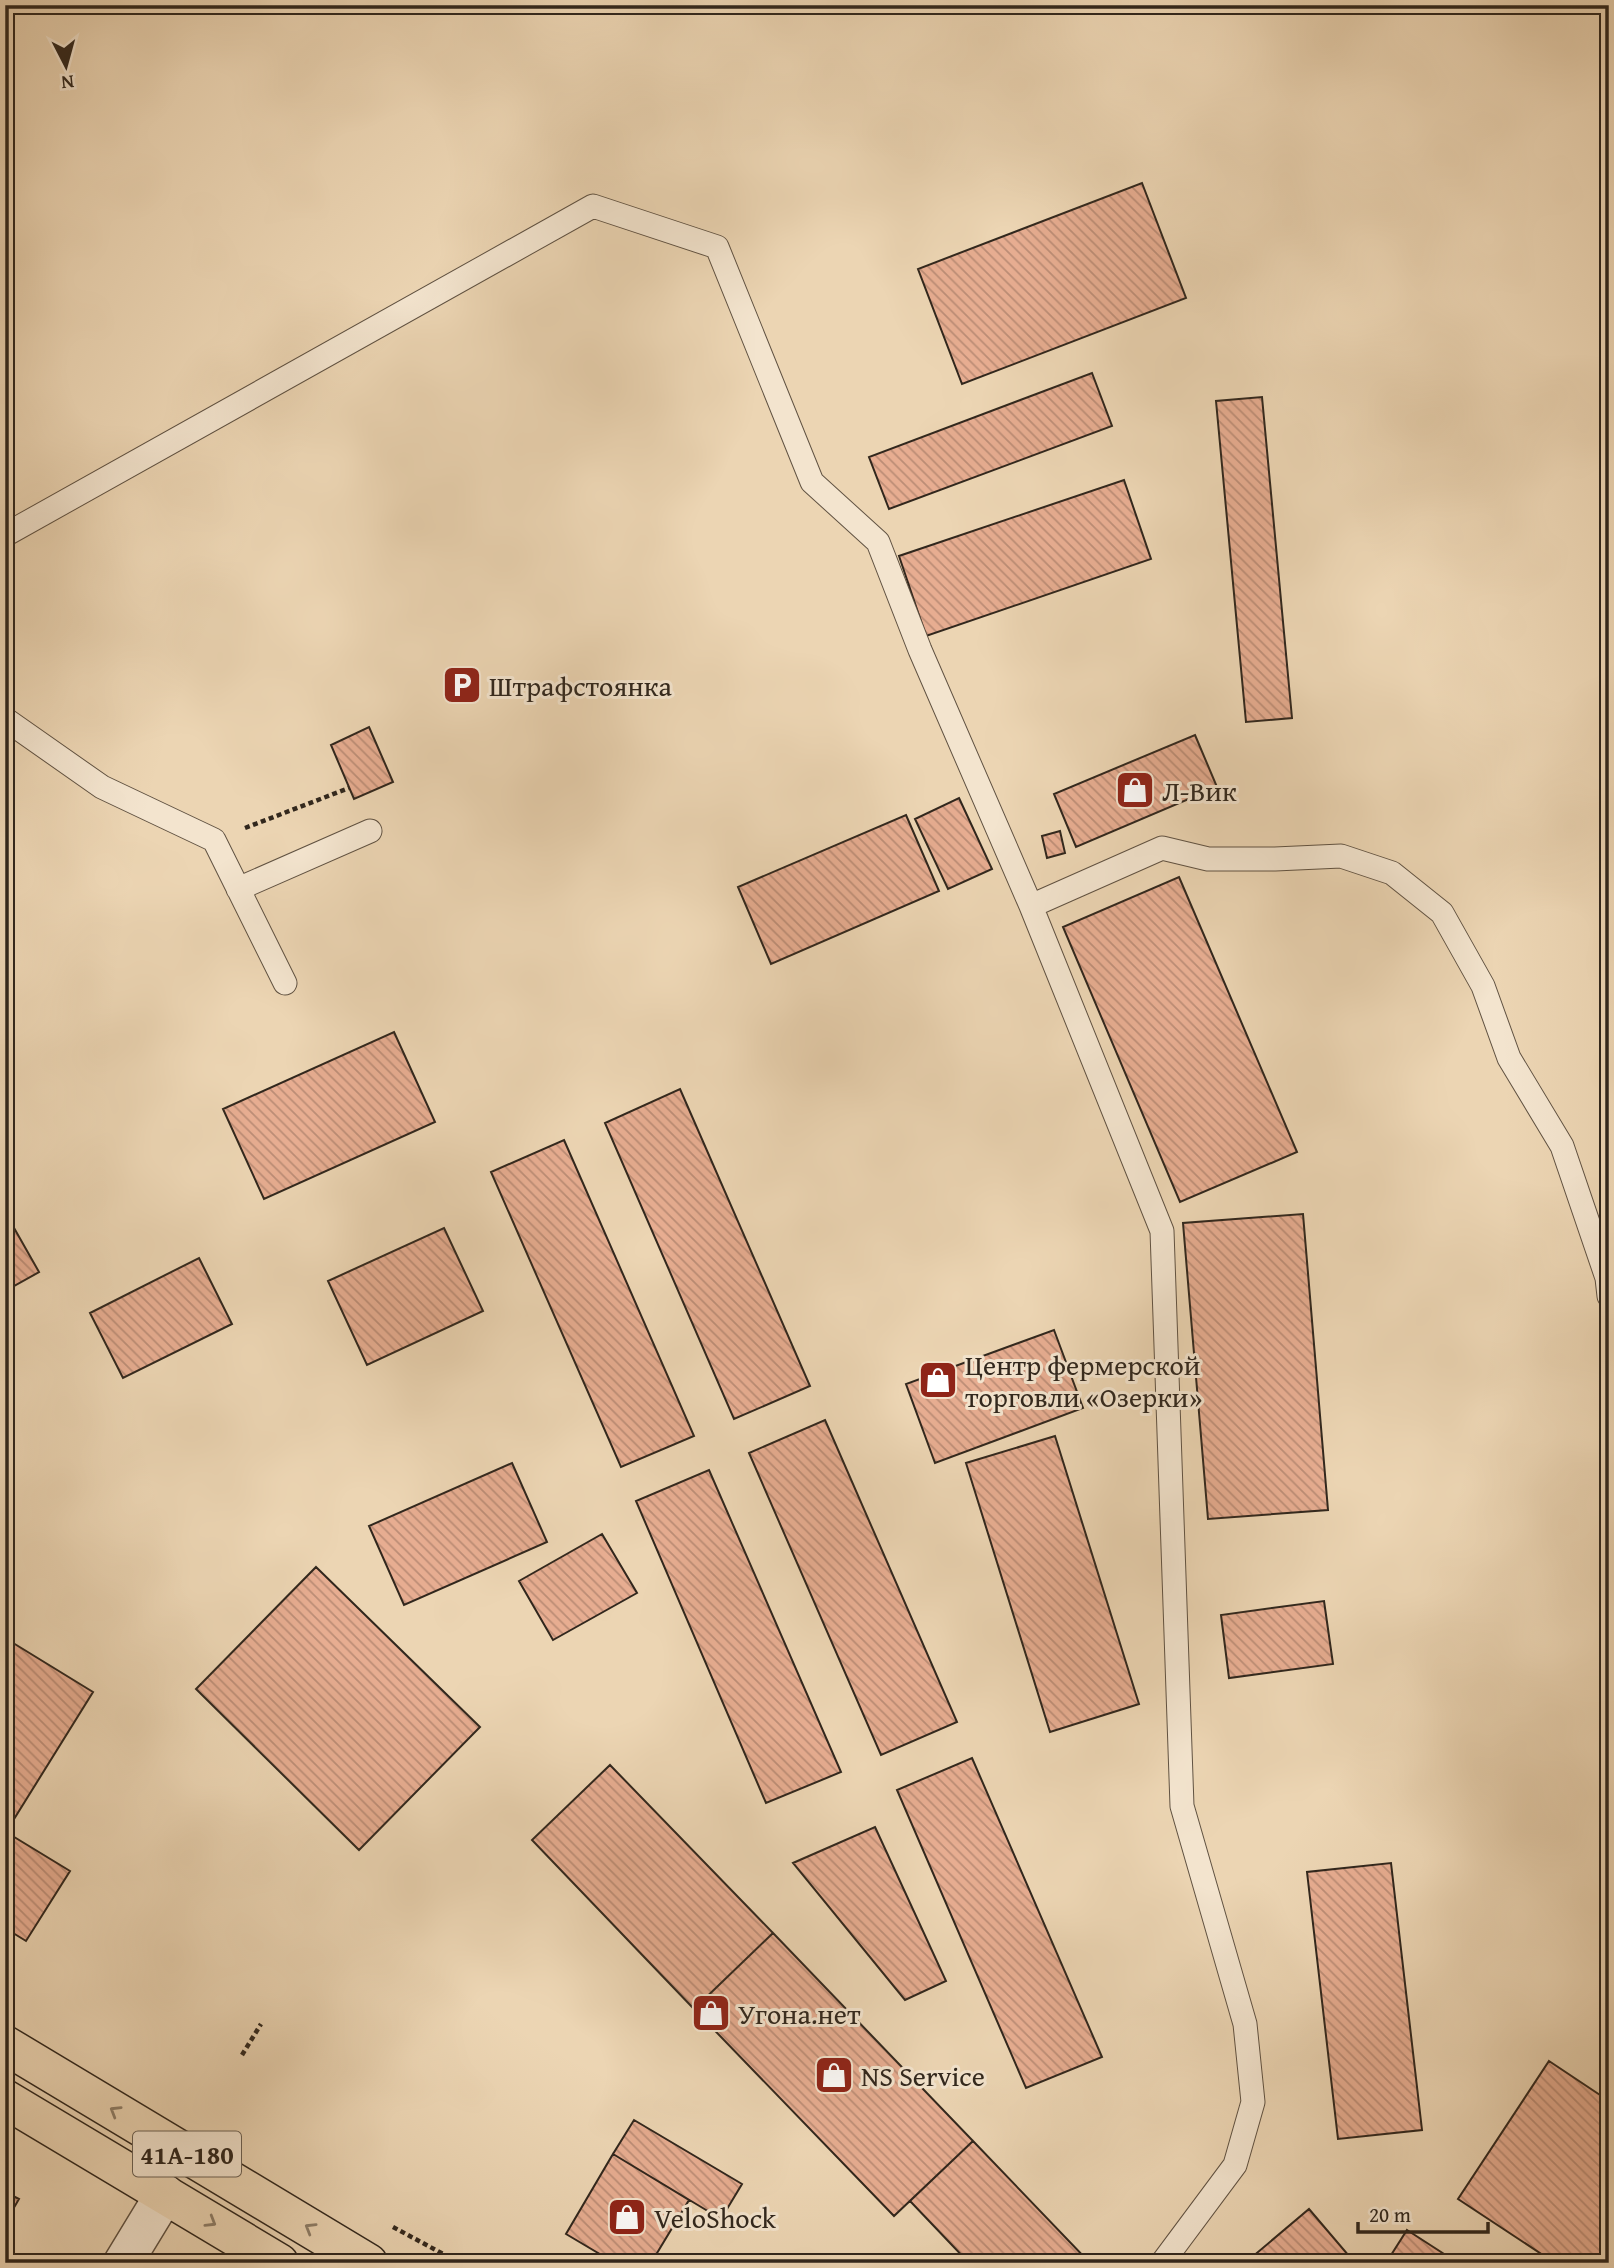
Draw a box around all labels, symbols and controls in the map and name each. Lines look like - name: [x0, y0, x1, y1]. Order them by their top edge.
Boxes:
- north arrow: [32, 32, 102, 102]
- text: N: [60, 68, 76, 98]
- parking icon: Штрафстоянка: [441, 664, 483, 706]
- place label: Штрафстоянка: [489, 665, 672, 706]
- shop icon: Л-Вик: [1114, 769, 1156, 811]
- place label: Л-Вик: [1162, 770, 1237, 811]
- place label: Центр фермерской торговли «Озерки»: [965, 1344, 1202, 1417]
- shop icon: Центр фермерской торговли «Озерки»: [917, 1359, 959, 1401]
- shop icon: Угона.нет: [690, 1992, 732, 2034]
- place label: Угона.нет: [738, 1993, 861, 2034]
- shop icon: NS Service: [813, 2054, 855, 2096]
- place label: NS Service: [861, 2055, 985, 2096]
- one-way arrow: [109, 2106, 122, 2119]
- road number: 41А-180: [133, 2132, 241, 2176]
- scale bar: [1358, 2191, 1488, 2235]
- shop icon: VeloShock: [606, 2196, 648, 2238]
- place label: VeloShock: [654, 2197, 777, 2238]
- text: 20 m: [1369, 2199, 1411, 2230]
- one-way arrow: [204, 2214, 217, 2227]
- one-way arrow: [304, 2223, 317, 2236]

